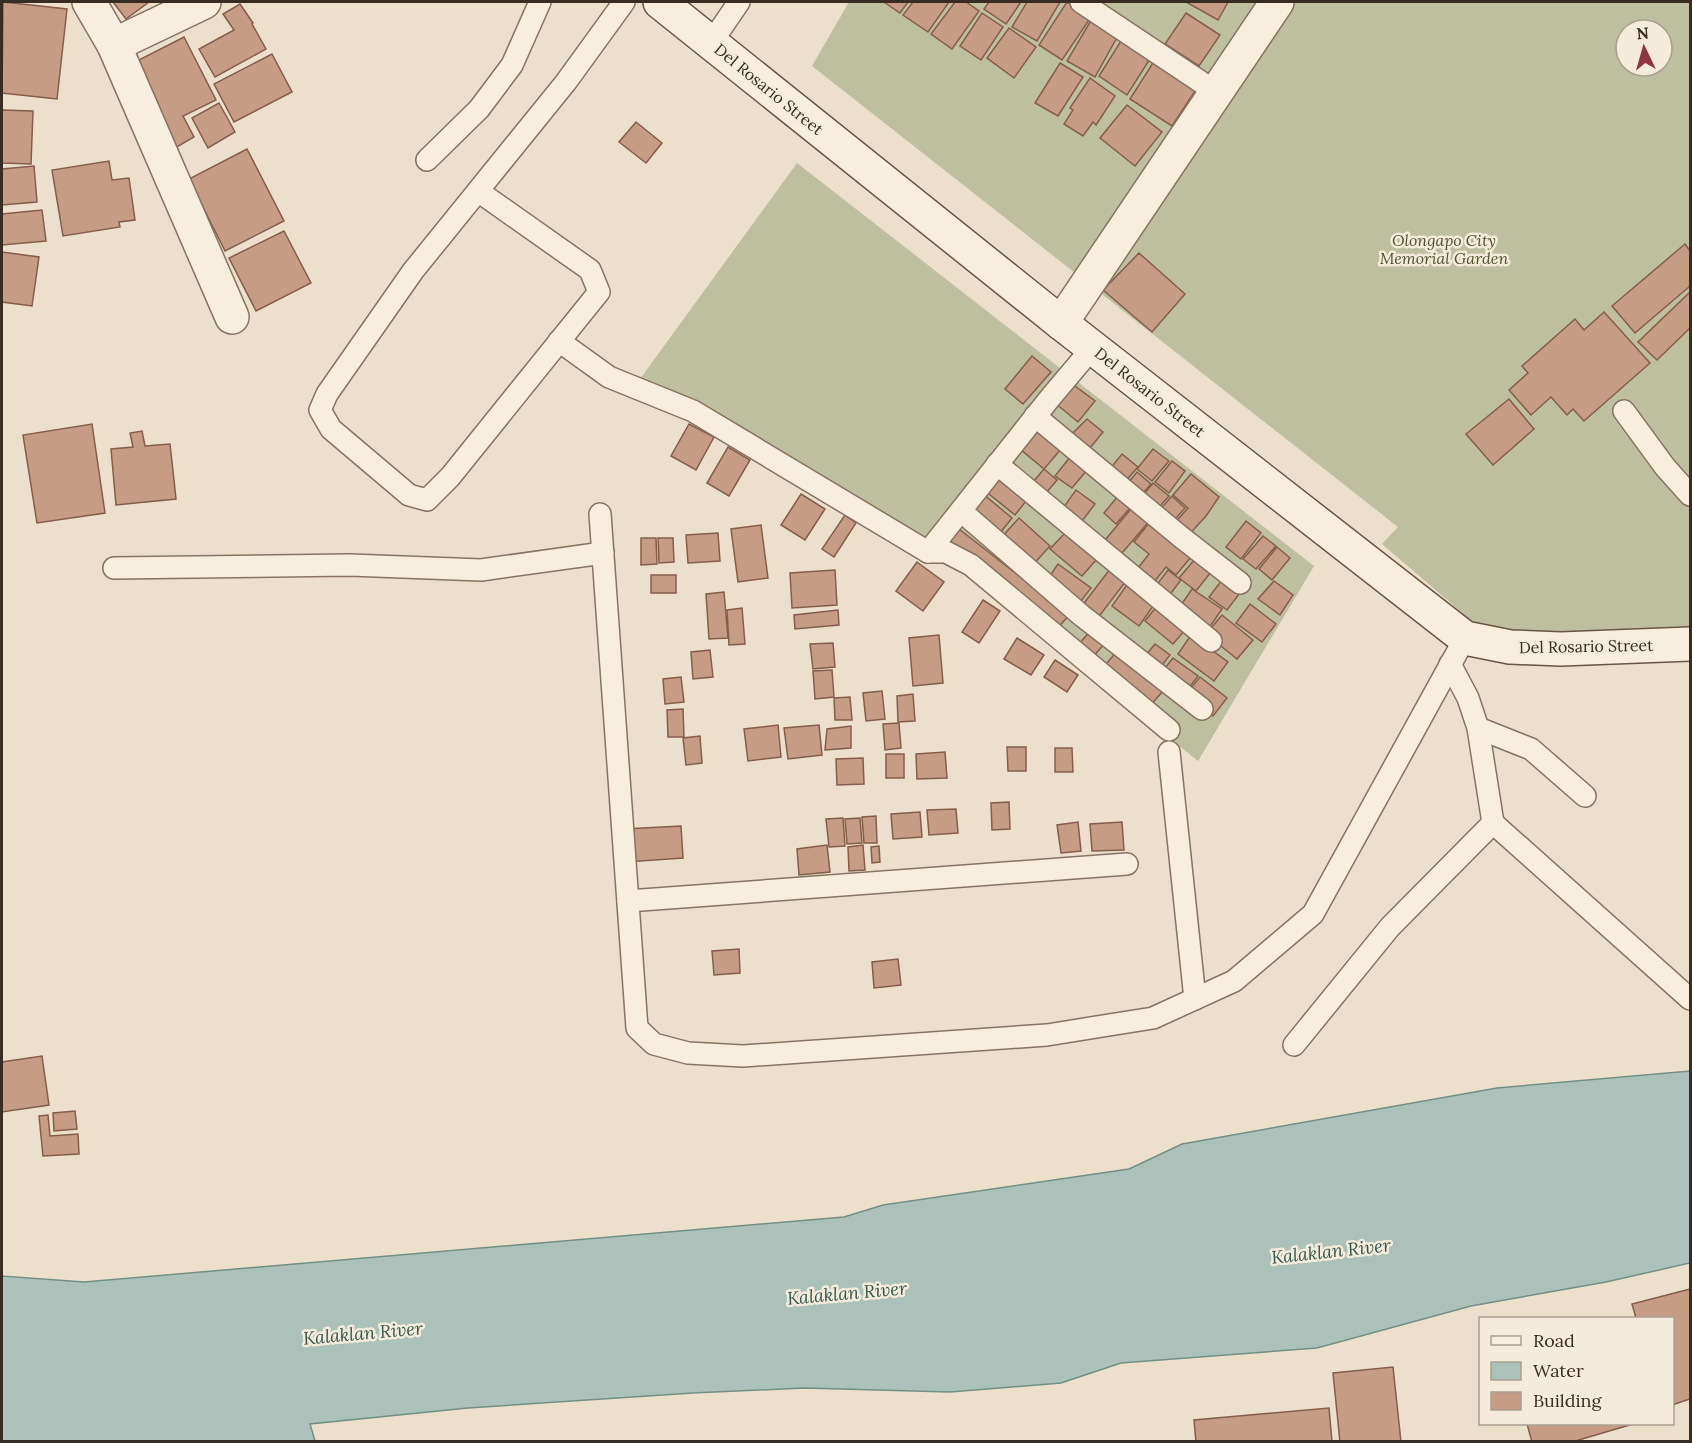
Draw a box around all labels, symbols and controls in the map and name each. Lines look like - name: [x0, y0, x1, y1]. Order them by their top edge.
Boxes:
- north arrow: [1614, 18, 1674, 78]
- text: N: [1636, 23, 1650, 44]
- street label: Del Rosario Street: [710, 39, 828, 140]
- park label: Olongapo City Memorial Garden: [1380, 230, 1508, 268]
- street label: Del Rosario Street: [1091, 343, 1210, 442]
- street label: Del Rosario Street: [1519, 635, 1654, 657]
- water label: Kalaklan River: [1270, 1233, 1393, 1269]
- water label: Kalaklan River: [786, 1276, 909, 1310]
- water label: Kalaklan River: [302, 1316, 425, 1350]
- legend: [1479, 1317, 1674, 1425]
- text: Road: [1533, 1329, 1575, 1352]
- text: Water: [1533, 1359, 1584, 1382]
- text: Building: [1533, 1389, 1603, 1412]

